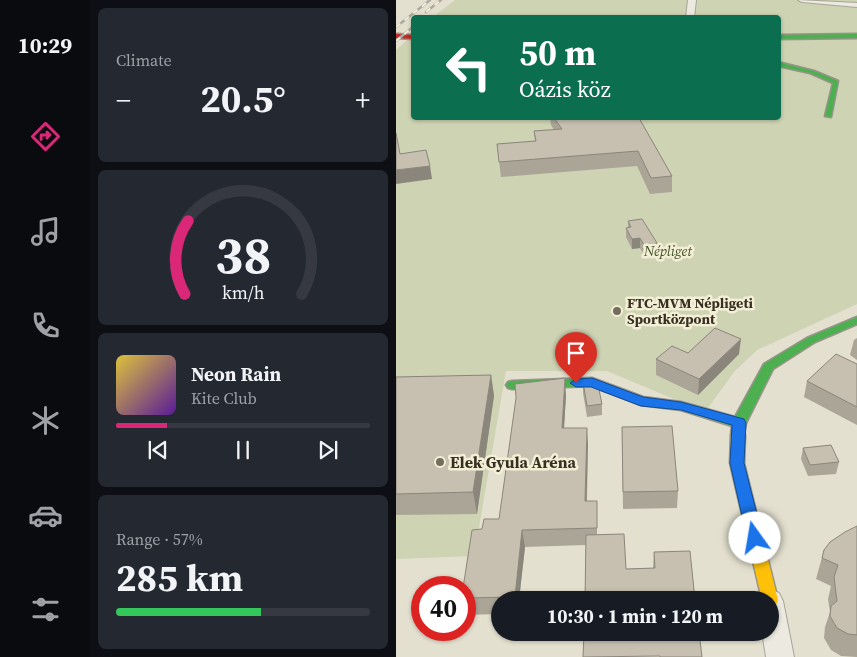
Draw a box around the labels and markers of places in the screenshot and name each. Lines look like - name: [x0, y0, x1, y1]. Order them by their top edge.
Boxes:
- place label: FTC-MVM Népligeti Sportközpont: [627, 293, 753, 329]
- marker: FTC-MVM Népligeti Sportközpont: [611, 305, 623, 317]
- pin: [555, 332, 597, 383]
- place label: Elek Gyula Aréna: [450, 451, 576, 473]
- marker: Elek Gyula Aréna: [434, 456, 446, 468]

